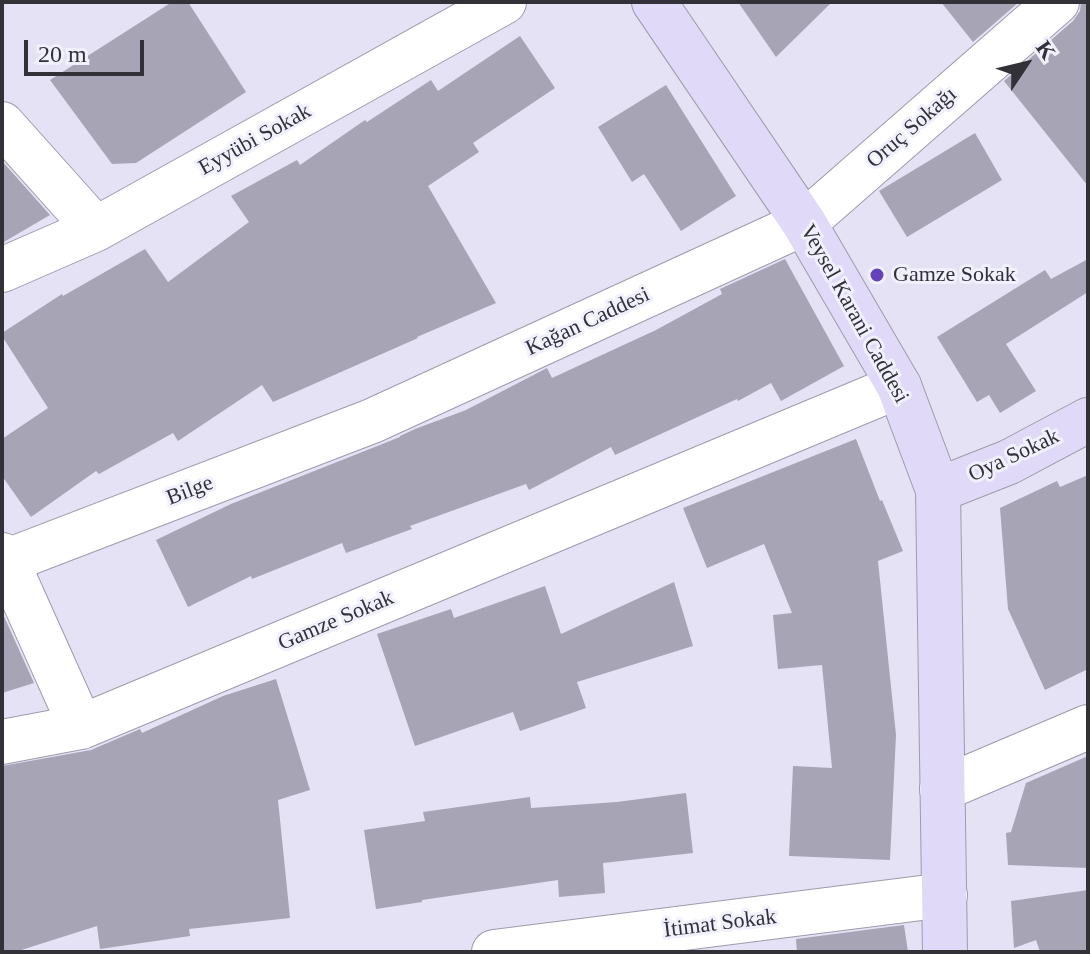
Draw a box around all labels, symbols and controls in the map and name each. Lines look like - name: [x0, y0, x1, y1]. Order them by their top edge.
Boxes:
- scale bar: [28, 24, 148, 74]
- north arrow: [986, 24, 1066, 104]
- text: K: [1031, 36, 1061, 64]
- text: 20 m: [38, 41, 87, 67]
- street label: Oruç Sokağı: [862, 82, 962, 174]
- street label: Eyyübi Sokak: [194, 98, 316, 182]
- street label: Veysel Karani Caddesi: [794, 220, 914, 408]
- place label: Gamze Sokak: [893, 262, 1016, 288]
- marker: Gamze Sokak: [868, 266, 886, 284]
- street label: Kağan Caddesi: [522, 282, 654, 362]
- street label: Oya Sokak: [964, 424, 1064, 488]
- street label: Bilge: [163, 470, 217, 512]
- street label: Gamze Sokak: [274, 585, 398, 657]
- street label: İtimat Sokak: [662, 904, 778, 944]

